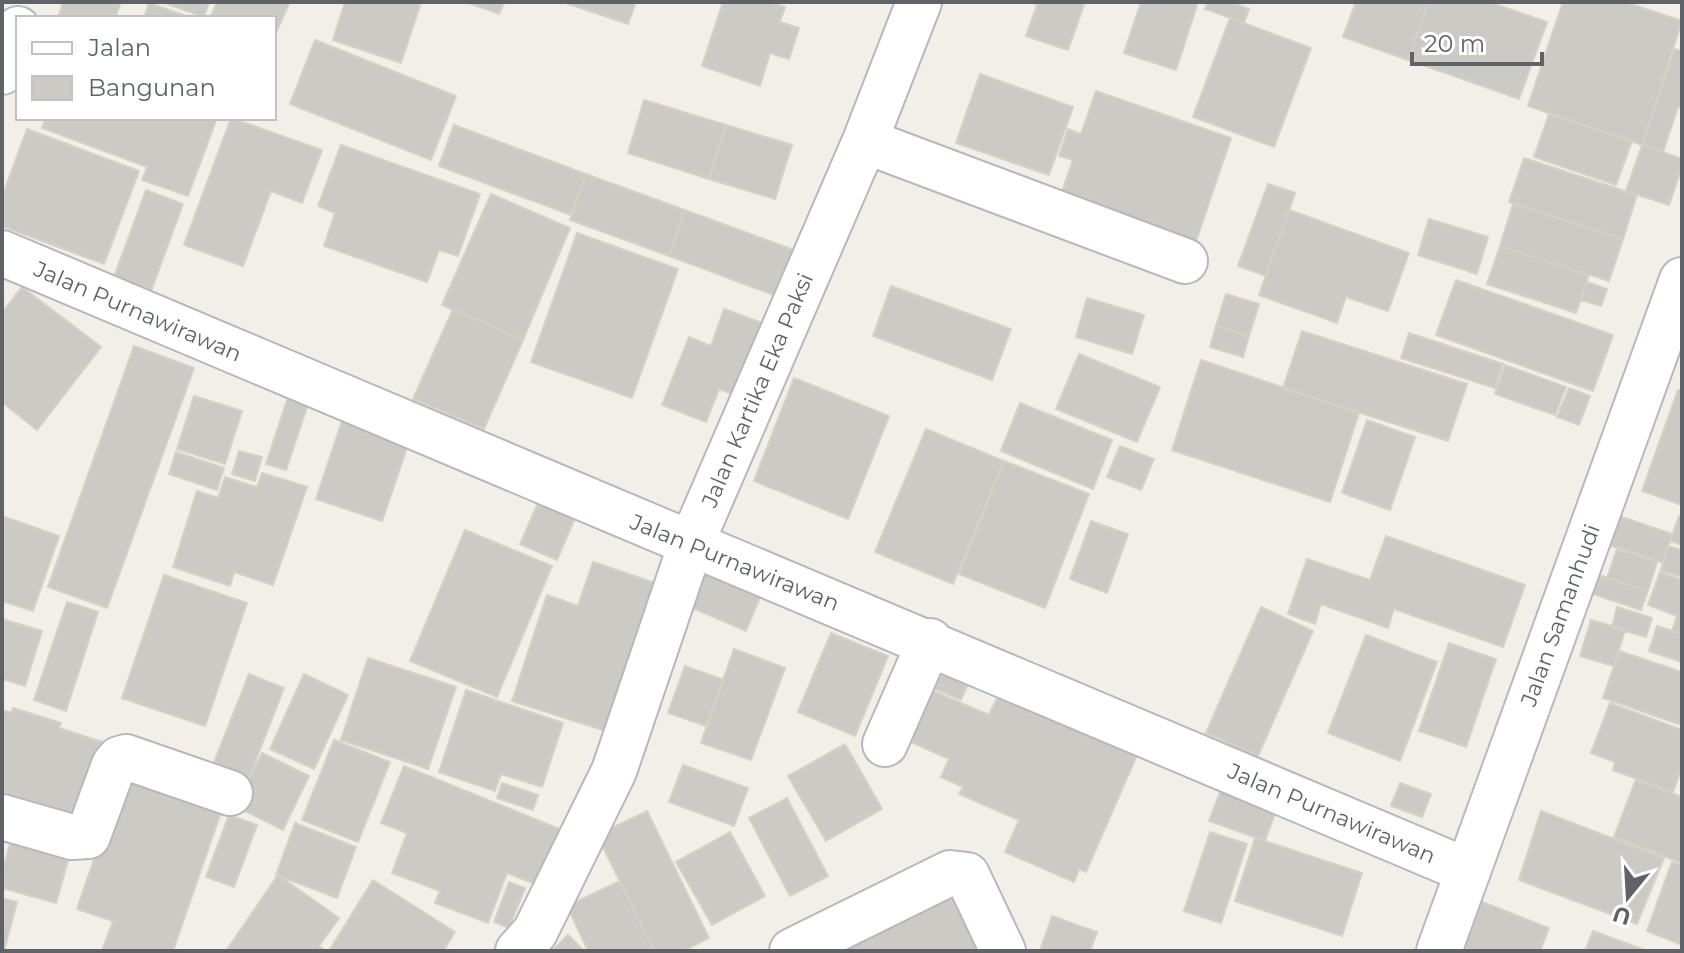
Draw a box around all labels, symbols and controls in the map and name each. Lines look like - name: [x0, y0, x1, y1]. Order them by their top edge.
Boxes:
- legend: [16, 16, 276, 120]
- scale bar: [1412, 16, 1542, 66]
- text: 20 m: [1424, 29, 1485, 58]
- text: Jalan: [87, 33, 151, 62]
- text: Bangunan: [88, 73, 216, 102]
- street label: Jalan Purnawirawan: [29, 255, 246, 367]
- street label: Jalan Kartika Eka Paksi: [695, 269, 819, 512]
- street label: Jalan Purnawirawan: [625, 508, 843, 617]
- street label: Jalan Samanhudi: [1515, 520, 1606, 711]
- street label: Jalan Purnawirawan: [1223, 757, 1440, 869]
- north arrow: [1588, 857, 1668, 937]
- text: U: [1610, 900, 1634, 931]

